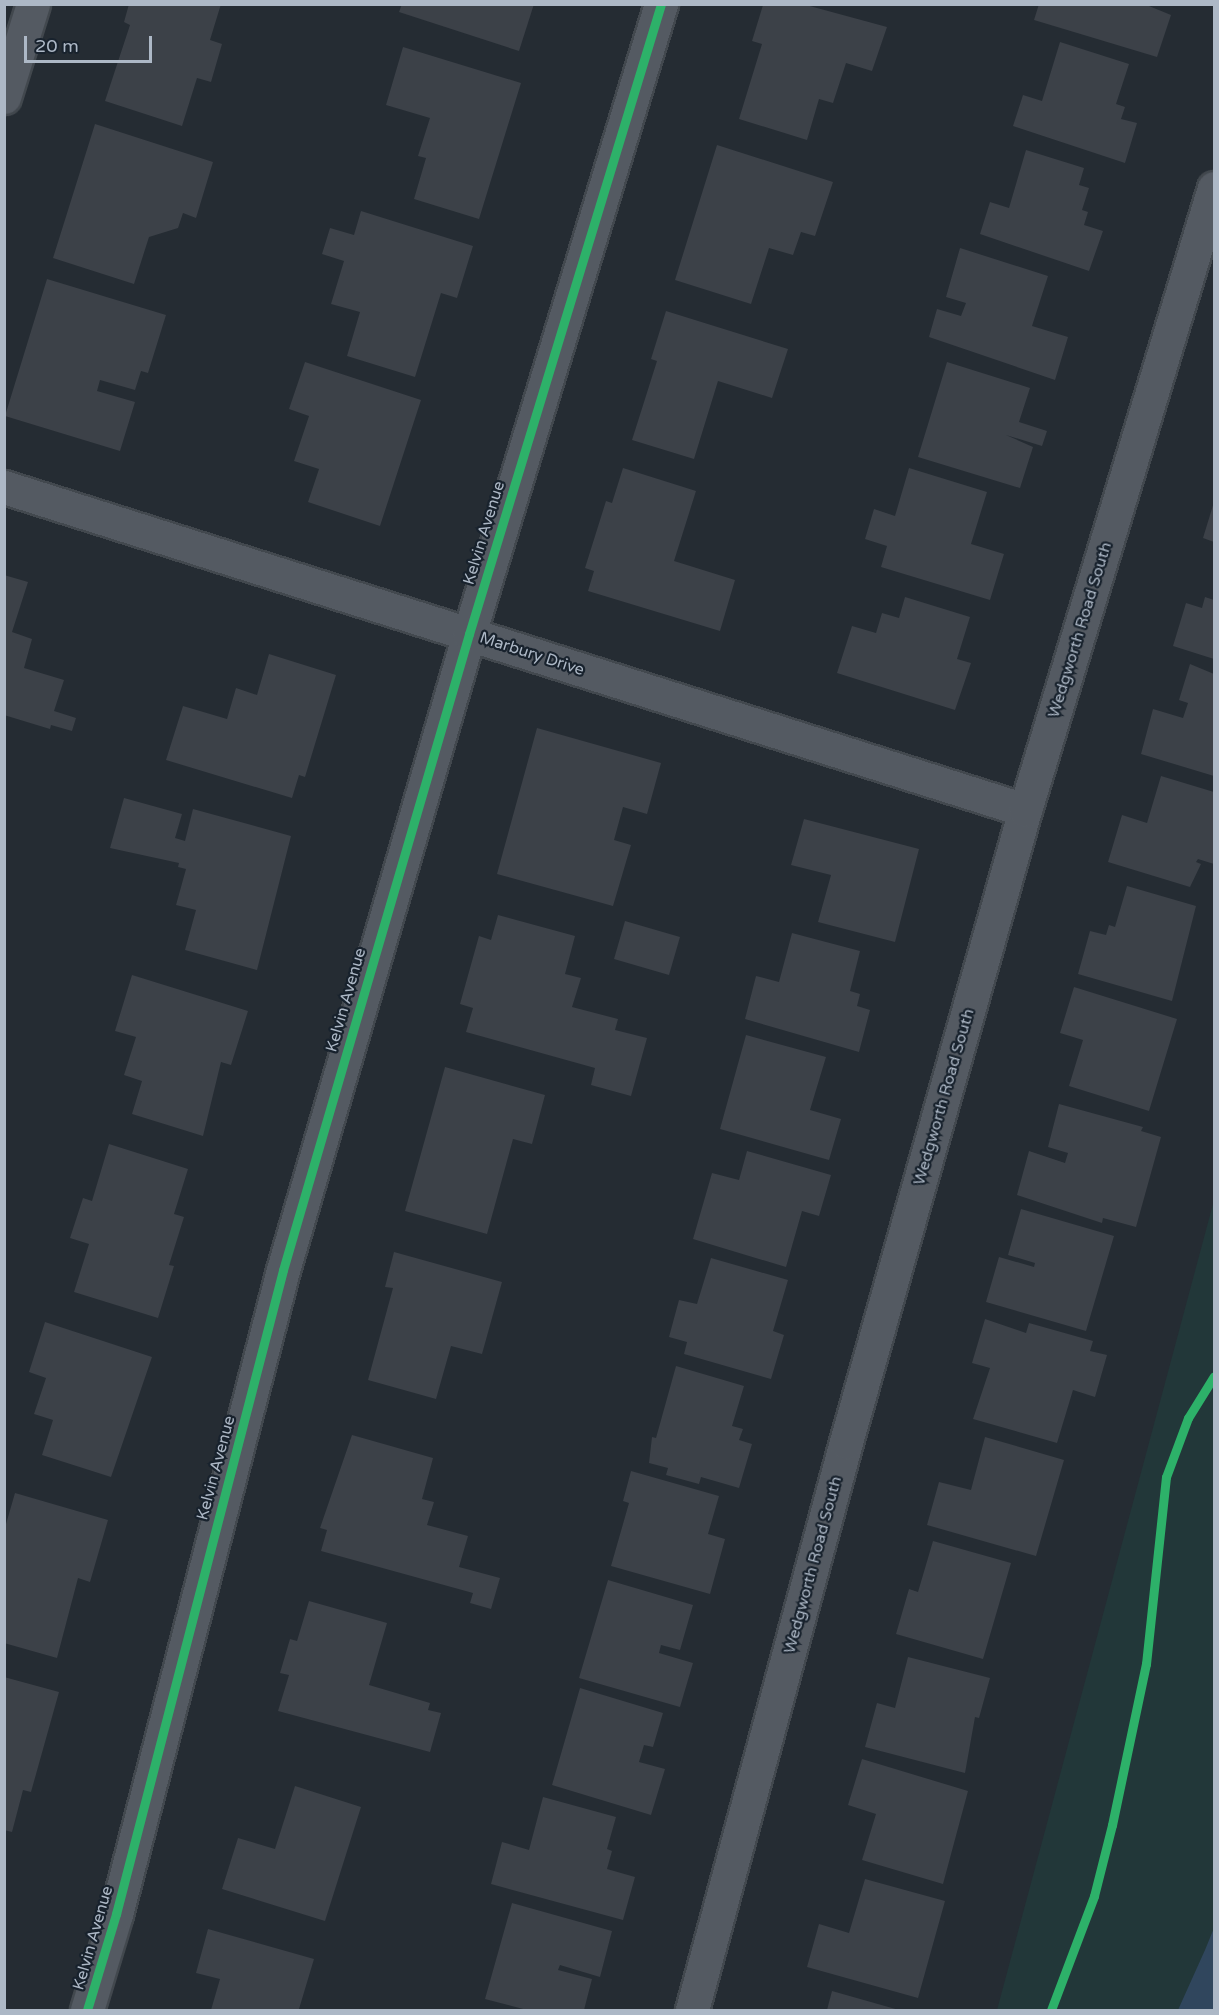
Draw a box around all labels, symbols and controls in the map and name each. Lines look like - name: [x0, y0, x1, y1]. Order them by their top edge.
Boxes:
- scale bar: [27, 24, 154, 62]
- text: 20 m: [35, 35, 79, 57]
- street label: Kelvin Avenue: [459, 479, 509, 587]
- street label: Wedgworth Road South: [1044, 540, 1116, 720]
- street label: Marbury Drive: [477, 628, 587, 680]
- street label: Kelvin Avenue: [322, 946, 370, 1054]
- street label: Wedgworth Road South: [910, 1007, 978, 1187]
- street label: Kelvin Avenue: [193, 1414, 239, 1522]
- street label: Wedgworth Road South: [780, 1474, 846, 1656]
- street label: Kelvin Avenue: [69, 1884, 117, 1992]

